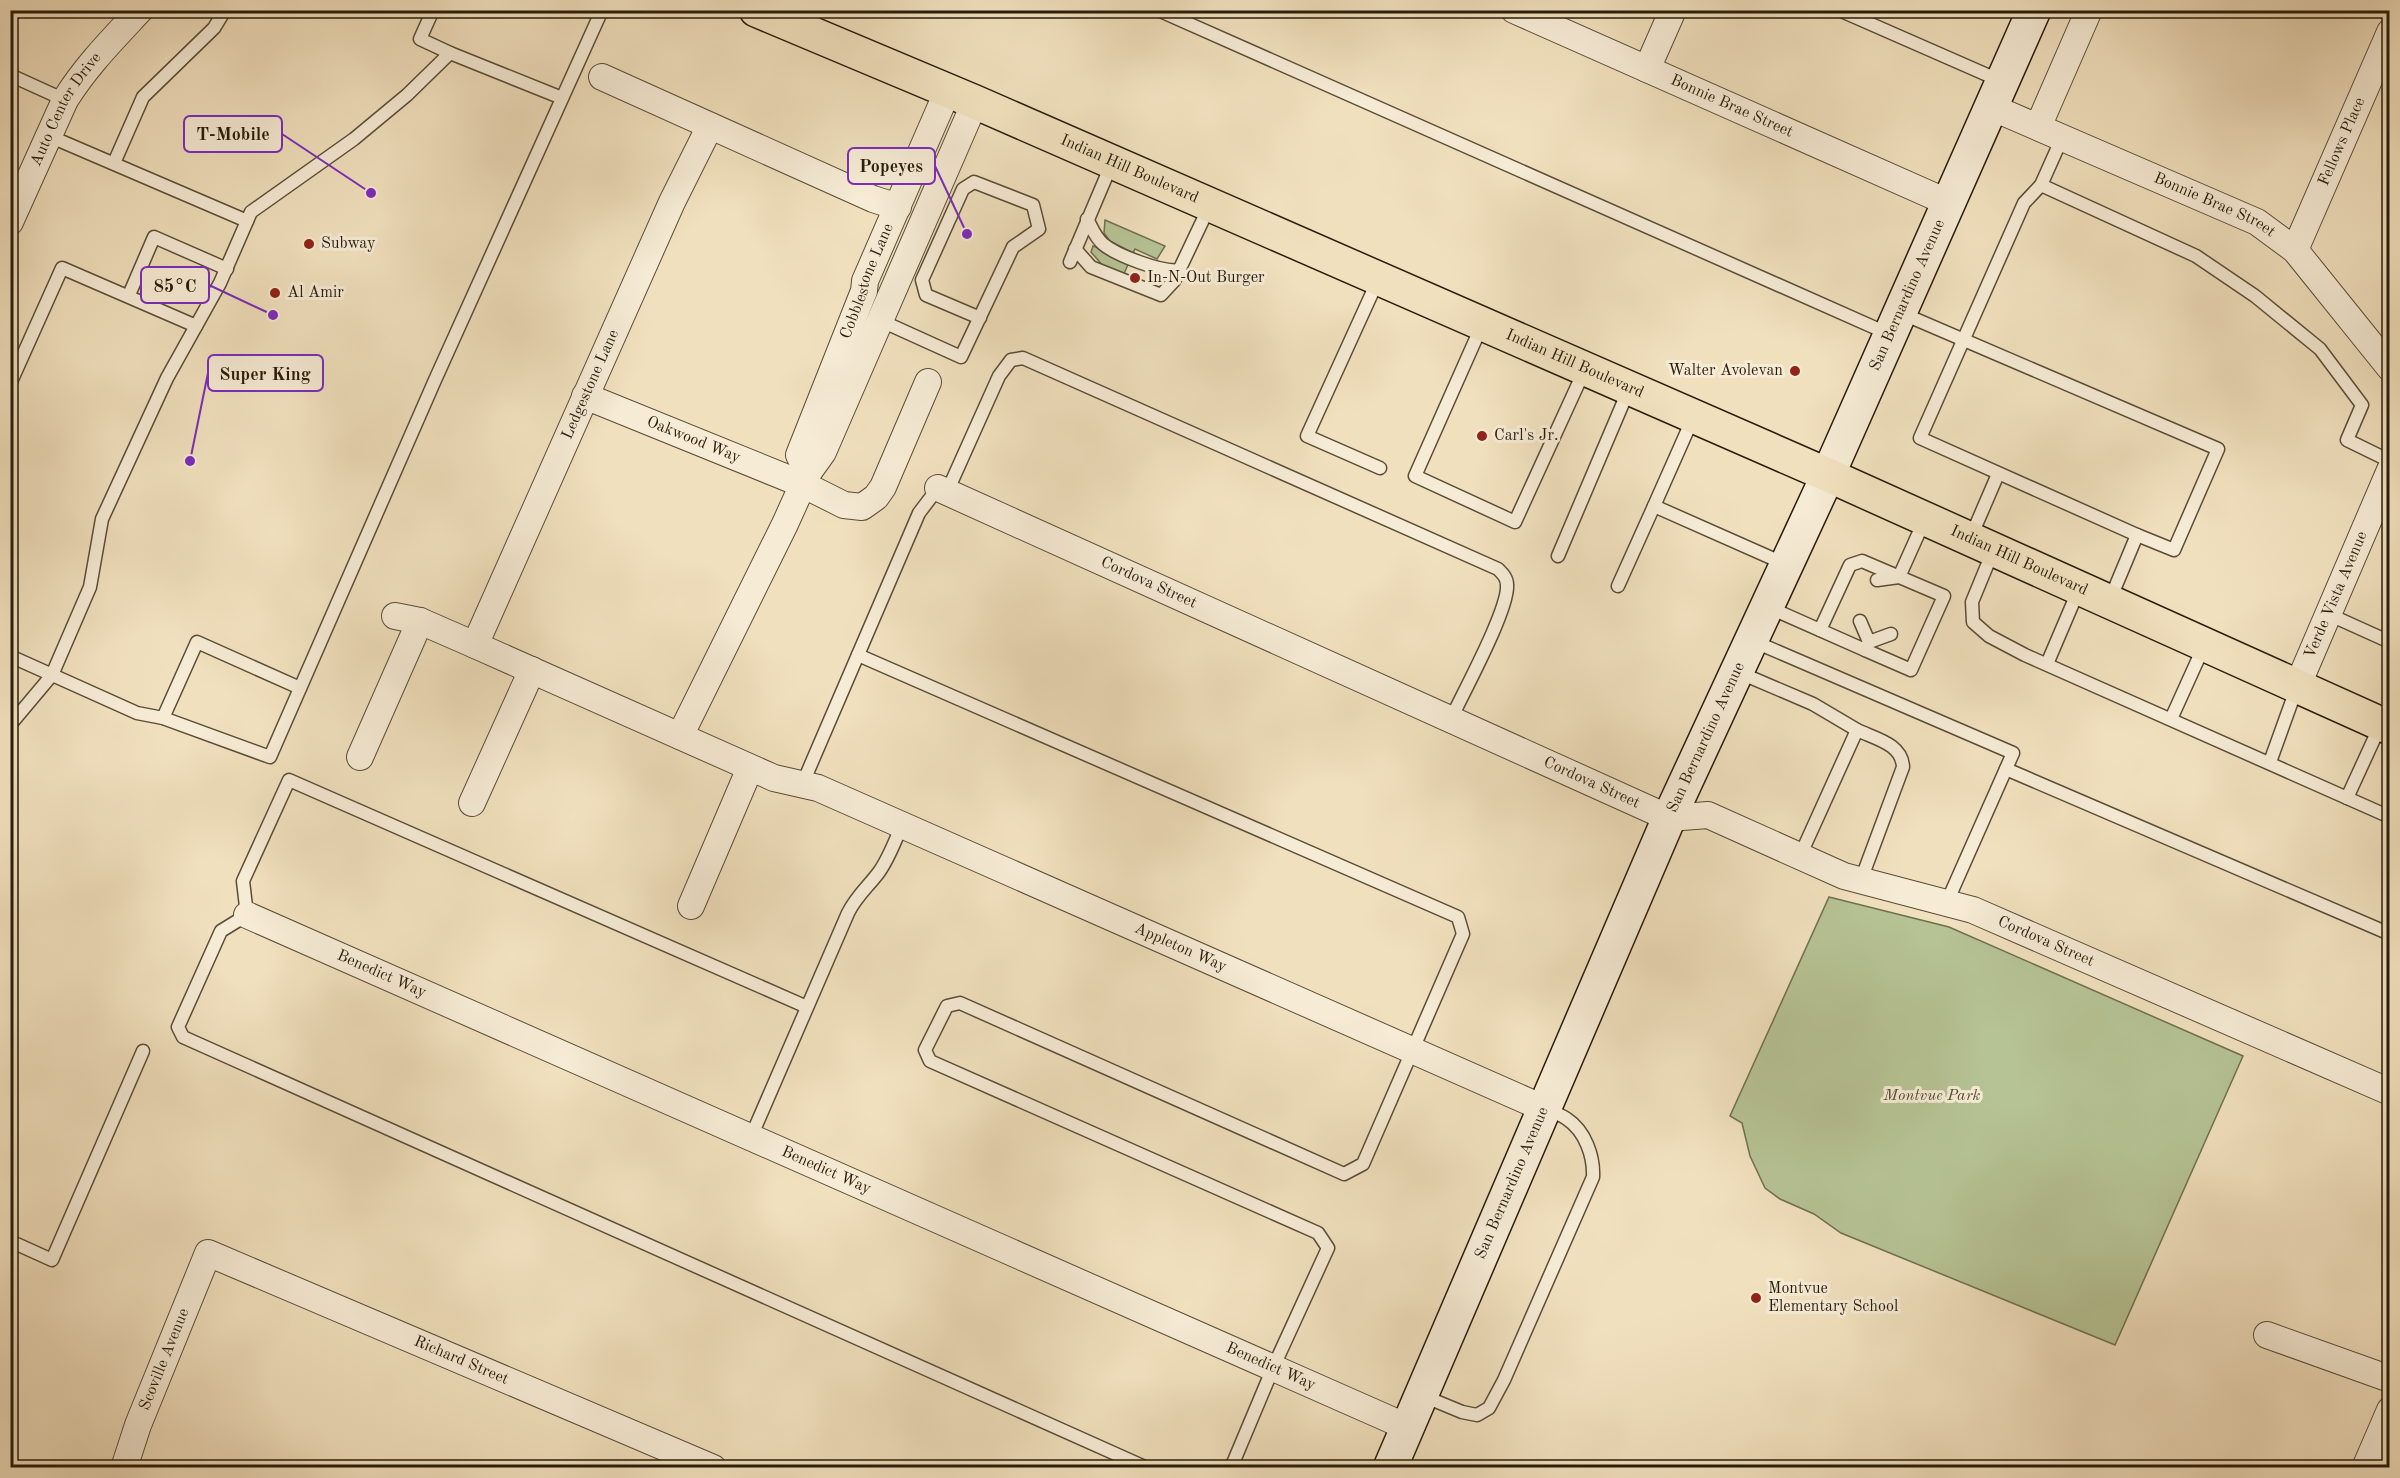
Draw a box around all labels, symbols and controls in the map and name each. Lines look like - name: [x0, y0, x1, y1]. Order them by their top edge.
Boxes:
- street label: Auto Center Drive: [28, 50, 105, 169]
- street label: Bonnie Brae Street: [1668, 72, 1796, 141]
- street label: Fellows Place: [2316, 95, 2368, 188]
- callout: T-Mobile: [184, 116, 282, 152]
- text: T-Mobile: [196, 126, 270, 144]
- street label: Indian Hill Boulevard: [1058, 132, 1201, 207]
- callout: Popeyes: [848, 148, 935, 184]
- text: Popeyes: [859, 158, 923, 176]
- street label: Bonnie Brae Street: [2151, 170, 2278, 241]
- street label: San Bernardino Avenue: [1867, 217, 1948, 373]
- street label: Cobblestone Lane: [838, 221, 897, 341]
- place label: Subway: [321, 236, 376, 252]
- marker: Subway: [302, 237, 316, 251]
- callout: 85°C: [141, 267, 209, 303]
- place label: In-N-Out Burger: [1147, 270, 1265, 286]
- marker: In-N-Out Burger: [1128, 271, 1142, 285]
- text: 85°C: [153, 278, 197, 296]
- place label: Al Amir: [287, 285, 344, 301]
- marker: Al Amir: [268, 286, 282, 300]
- street label: Ledgestone Lane: [559, 327, 622, 442]
- street label: Indian Hill Boulevard: [1503, 327, 1646, 401]
- callout: Super King: [208, 355, 323, 391]
- place label: Walter Avolevan: [1668, 363, 1783, 379]
- marker: Walter Avolevan: [1788, 364, 1802, 378]
- text: Super King: [219, 366, 311, 384]
- street label: Oakwood Way: [644, 414, 743, 466]
- place label: Carl's Jr.: [1494, 428, 1558, 444]
- marker: Carl's Jr.: [1475, 429, 1489, 443]
- street label: Indian Hill Boulevard: [1948, 523, 2090, 599]
- street label: Verde Vista Avenue: [2302, 529, 2371, 661]
- street label: Cordova Street: [1098, 554, 1199, 612]
- street label: San Bernardino Avenue: [1665, 660, 1748, 815]
- street label: Cordova Street: [1541, 754, 1642, 812]
- street label: Cordova Street: [1995, 914, 2097, 970]
- street label: Appleton Way: [1132, 921, 1229, 976]
- street label: Benedict Way: [334, 948, 429, 1001]
- park label: Montvue Park: [1883, 1088, 1981, 1104]
- street label: San Bernardino Avenue: [1473, 1105, 1552, 1261]
- street label: Benedict Way: [779, 1144, 874, 1198]
- place label: Montvue Elementary School: [1768, 1281, 1898, 1315]
- marker: Montvue Elementary School: [1749, 1291, 1763, 1305]
- street label: Scoville Avenue: [137, 1306, 193, 1413]
- street label: Richard Street: [411, 1334, 511, 1388]
- street label: Benedict Way: [1224, 1340, 1318, 1394]

